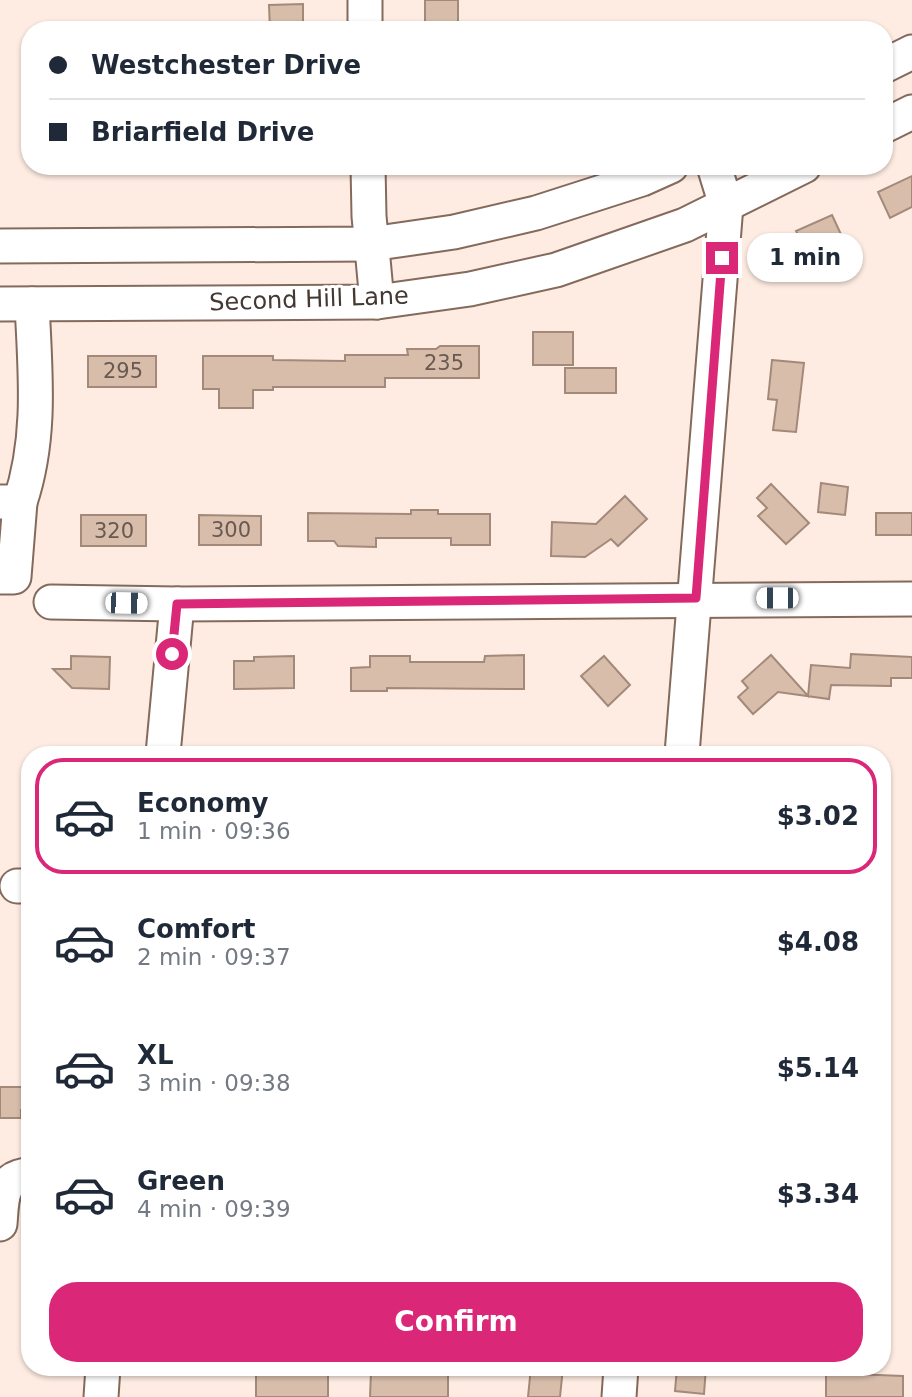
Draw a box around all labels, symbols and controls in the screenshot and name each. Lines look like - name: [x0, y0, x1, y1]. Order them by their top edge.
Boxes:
- text: Westchester Drive: [91, 50, 361, 80]
- text: Briarfield Drive: [91, 117, 314, 147]
- callout: 1 min: [746, 233, 862, 282]
- route end: [706, 242, 738, 274]
- text: 1 min: [769, 244, 841, 270]
- street label: Second Hill Lane: [209, 282, 409, 316]
- house number: 235: [424, 351, 464, 375]
- house number: 295: [103, 359, 143, 383]
- house number: 300: [211, 518, 251, 542]
- house number: 320: [94, 519, 134, 543]
- car: [757, 588, 799, 609]
- car: [105, 592, 148, 614]
- route start: [156, 638, 188, 670]
- icon: car: [53, 785, 116, 848]
- text: Economy: [137, 788, 268, 818]
- text: $3.02: [777, 801, 859, 831]
- text: 1 min · 09:36: [137, 818, 291, 844]
- icon: car: [53, 911, 116, 974]
- text: Comfort: [137, 914, 255, 944]
- text: $4.08: [777, 927, 859, 957]
- text: 2 min · 09:37: [137, 944, 291, 970]
- icon: car: [53, 1037, 116, 1100]
- text: XL: [137, 1040, 174, 1070]
- text: $5.14: [777, 1053, 859, 1083]
- text: 3 min · 09:38: [137, 1070, 291, 1096]
- icon: car: [53, 1163, 116, 1226]
- text: Green: [137, 1166, 225, 1196]
- text: $3.34: [777, 1179, 859, 1209]
- text: 4 min · 09:39: [137, 1196, 291, 1222]
- button: Confirm: [49, 1282, 863, 1362]

